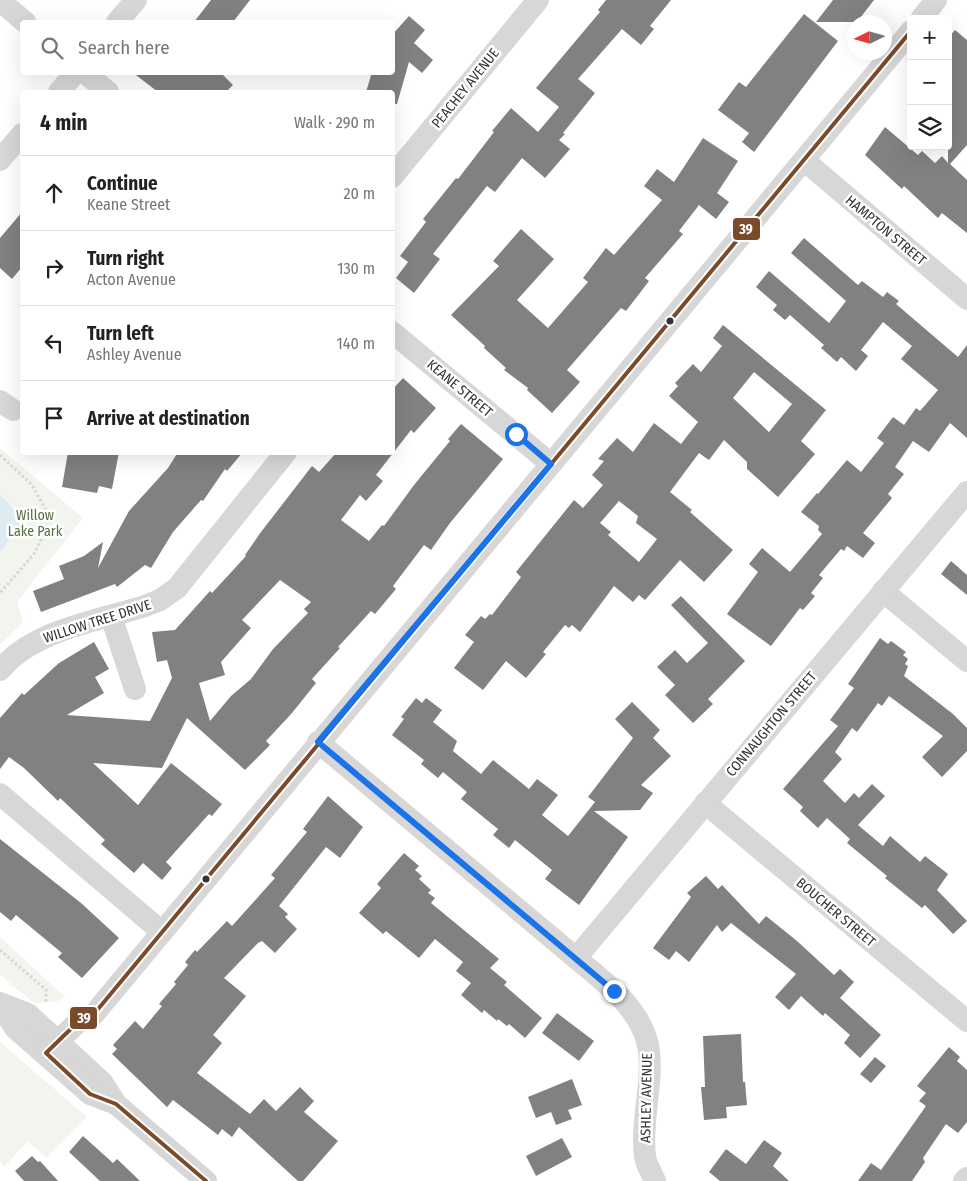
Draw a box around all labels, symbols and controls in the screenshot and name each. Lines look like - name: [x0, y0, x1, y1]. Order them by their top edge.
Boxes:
- north arrow: [847, 15, 892, 60]
- map controls: [907, 15, 952, 150]
- button: +: [907, 15, 952, 60]
- search box: [20, 20, 395, 75]
- icon: search: [38, 34, 66, 62]
- text: Search here: [78, 36, 170, 59]
- street label: PEACHEY AVENUE: [428, 45, 503, 132]
- button: −: [907, 60, 952, 105]
- button: layers: [907, 105, 952, 150]
- text: 4 min: [40, 110, 88, 136]
- text: Walk · 290 m: [294, 113, 375, 132]
- text: Continue: [87, 172, 158, 195]
- icon: ahead: [40, 179, 68, 207]
- text: 20 m: [344, 184, 375, 203]
- street label: HAMPTON STREET: [842, 192, 930, 269]
- text: Keane Street: [87, 195, 170, 214]
- line badge: 39: [732, 217, 761, 241]
- text: 39: [738, 221, 753, 238]
- text: Turn right: [87, 247, 164, 270]
- icon: right: [40, 254, 68, 282]
- text: 130 m: [337, 259, 375, 278]
- text: Acton Avenue: [87, 270, 176, 289]
- unlabelled marker: [665, 316, 675, 326]
- text: Turn left: [87, 322, 154, 345]
- icon: left: [40, 329, 68, 357]
- text: 140 m: [337, 334, 375, 353]
- text: Ashley Avenue: [87, 345, 182, 364]
- street label: KEANE STREET: [424, 356, 496, 421]
- icon: arrive: [40, 404, 68, 432]
- text: Arrive at destination: [87, 407, 250, 430]
- route start: [505, 423, 528, 446]
- park label: Willow Lake Park: [8, 507, 63, 540]
- street label: WILLOW TREE DRIVE: [41, 596, 154, 647]
- street label: CONNAUGHTON STREET: [723, 668, 820, 780]
- unlabelled marker: [201, 874, 211, 884]
- street label: BOUCHER STREET: [793, 874, 879, 951]
- route end: [603, 980, 626, 1003]
- line badge: 39: [69, 1006, 98, 1030]
- text: 39: [76, 1010, 91, 1027]
- street label: ASHLEY AVENUE: [637, 1052, 656, 1143]

